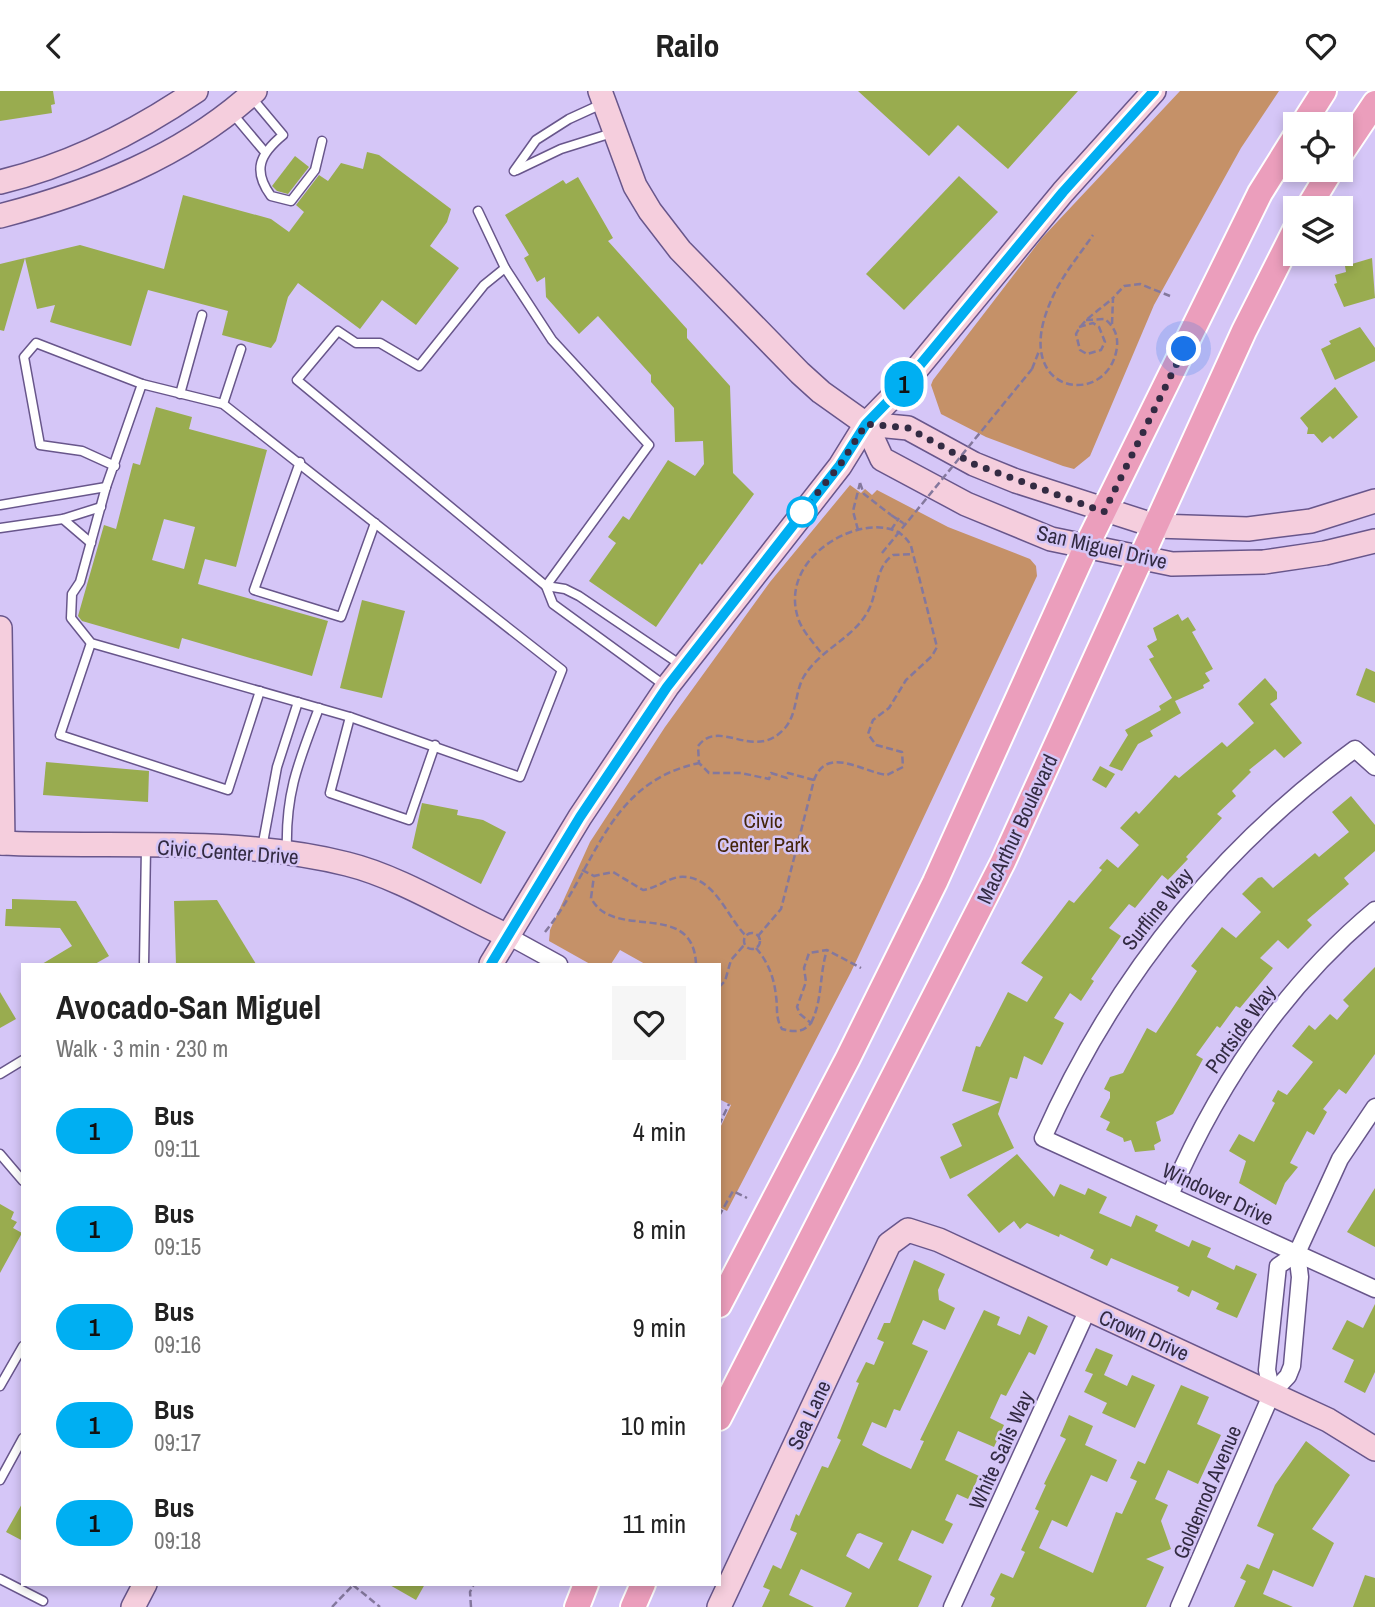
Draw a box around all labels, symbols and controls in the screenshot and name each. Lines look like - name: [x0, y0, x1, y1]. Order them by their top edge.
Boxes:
- text: Railo: [655, 24, 720, 67]
- icon: back: [35, 27, 73, 65]
- icon: heart: [1302, 27, 1340, 65]
- map controls: [1283, 112, 1353, 266]
- button: locate: [1283, 112, 1353, 182]
- button: layers: [1283, 196, 1353, 266]
- your location: [1166, 331, 1201, 366]
- line badge: 1: [881, 361, 927, 407]
- text: 1: [899, 368, 909, 400]
- unlabelled marker: [787, 497, 817, 527]
- street label: San Miguel Drive: [1034, 518, 1170, 576]
- street label: MacArthur Boulevard: [970, 750, 1064, 908]
- park label: Civic Center Park: [717, 806, 809, 859]
- street label: Civic Center Drive: [156, 833, 300, 871]
- street label: Surfline Way: [1115, 862, 1199, 956]
- street label: Portside Way: [1198, 979, 1282, 1079]
- text: Avocado-San Miguel: [56, 985, 321, 1029]
- button: heart: [612, 986, 686, 1060]
- text: Walk · 3 min · 230 m: [56, 1033, 228, 1064]
- text: Bus: [154, 1098, 194, 1133]
- text: 4 min: [633, 1114, 686, 1149]
- text: 1: [89, 1115, 100, 1147]
- text: 09:11: [154, 1133, 200, 1164]
- street label: Windover Drive: [1158, 1156, 1278, 1232]
- text: Bus: [154, 1196, 194, 1231]
- text: 8 min: [633, 1212, 686, 1247]
- text: 1: [89, 1213, 100, 1245]
- text: 09:15: [154, 1231, 201, 1262]
- text: Bus: [154, 1294, 194, 1329]
- street label: Crown Drive: [1094, 1302, 1194, 1368]
- text: 9 min: [633, 1310, 686, 1345]
- text: 1: [89, 1311, 100, 1343]
- text: 09:16: [154, 1329, 201, 1360]
- street label: Sea Lane: [780, 1375, 838, 1455]
- street label: White Sails Way: [962, 1386, 1040, 1514]
- text: Bus: [154, 1392, 194, 1427]
- text: 10 min: [621, 1408, 686, 1443]
- text: 1: [89, 1409, 100, 1441]
- street label: Goldenrod Avenue: [1166, 1421, 1248, 1563]
- text: 09:17: [154, 1427, 201, 1458]
- text: Bus: [154, 1490, 194, 1525]
- text: 11 min: [622, 1506, 686, 1541]
- text: 1: [89, 1507, 100, 1539]
- text: 09:18: [154, 1525, 201, 1556]

